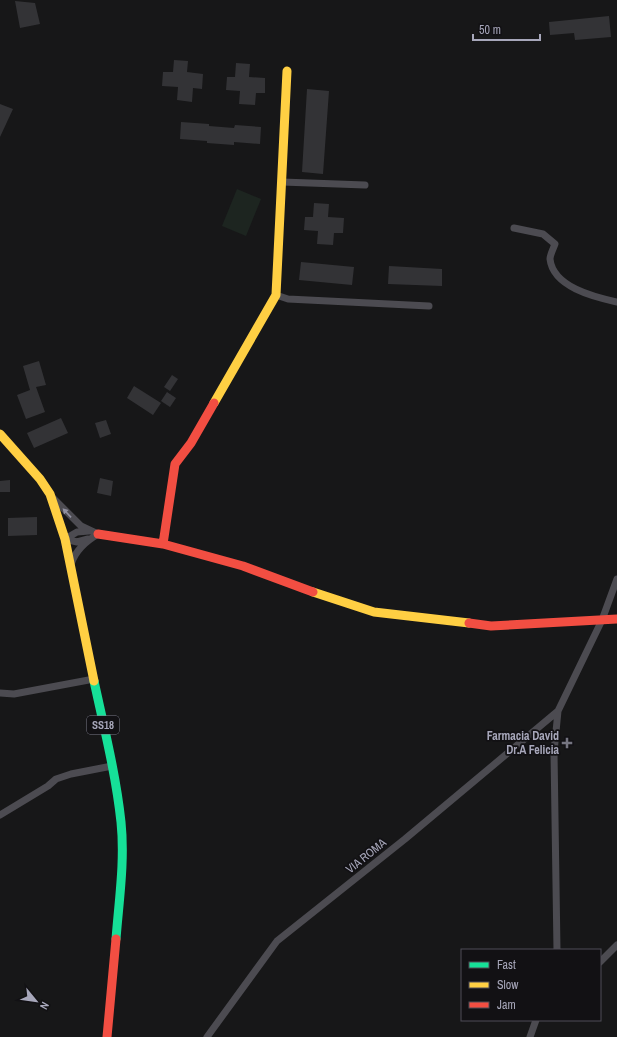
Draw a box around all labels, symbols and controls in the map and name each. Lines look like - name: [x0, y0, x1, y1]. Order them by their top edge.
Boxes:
- scale bar: [473, 16, 540, 42]
- text: 50 m: [479, 22, 501, 38]
- one-way arrow: [63, 508, 72, 518]
- road number: SS18: [87, 716, 119, 734]
- place label: Farmacia David Dr.A Felicia: [487, 728, 560, 758]
- marker: Farmacia David Dr.A Felicia: [562, 738, 572, 748]
- street label: VIA ROMA: [342, 835, 390, 877]
- legend: [461, 949, 601, 1021]
- text: Fast: [497, 957, 516, 973]
- text: Slow: [497, 977, 519, 993]
- north arrow: [16, 981, 56, 1021]
- text: Jam: [497, 997, 516, 1013]
- text: N: [37, 1000, 52, 1012]

